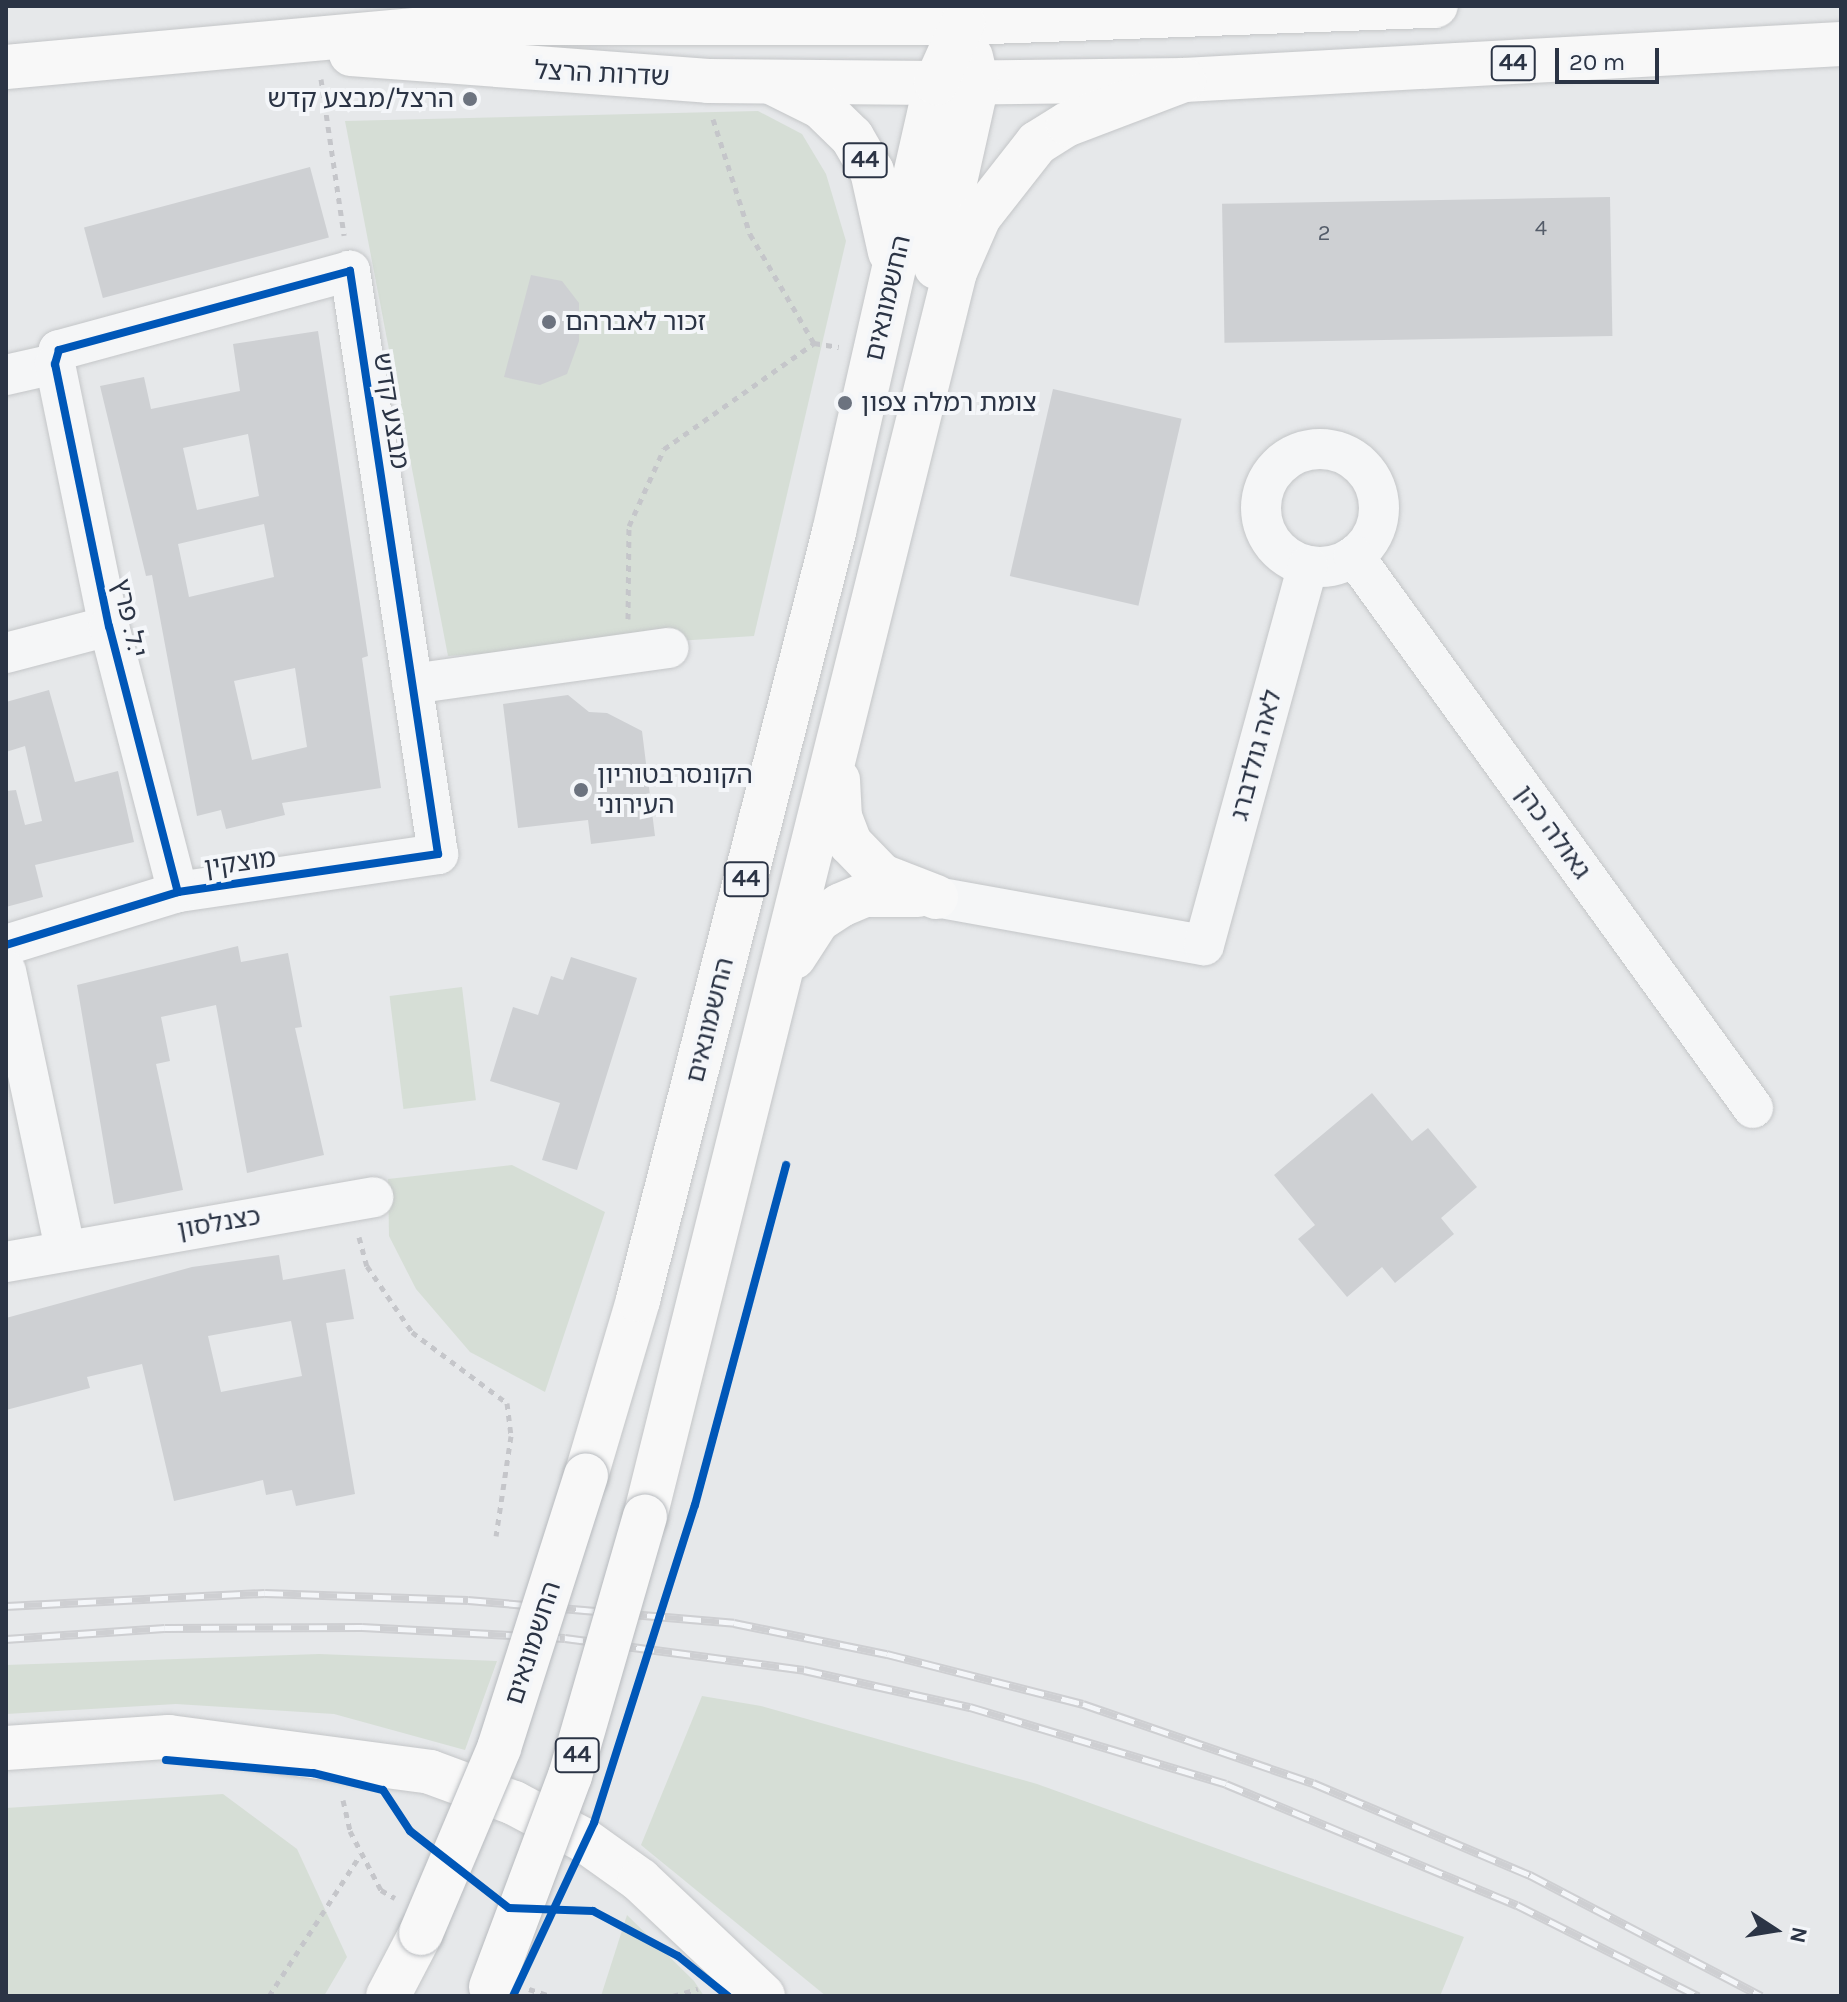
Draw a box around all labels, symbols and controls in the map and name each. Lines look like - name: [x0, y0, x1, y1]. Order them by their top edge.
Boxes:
- scale bar: [1559, 32, 1663, 82]
- road number: 44: [1489, 43, 1537, 83]
- text: 20 m: [1569, 48, 1625, 76]
- street label: שדרות הרצל: [534, 55, 670, 93]
- place label: הרצל/מבצע קדש: [267, 83, 454, 115]
- marker: הרצל/מבצע קדש: [461, 90, 479, 108]
- road number: 44: [841, 140, 889, 180]
- house number: 4: [1535, 216, 1547, 242]
- house number: 2: [1318, 221, 1330, 247]
- street label: החשמונאים: [858, 232, 918, 364]
- place label: זכור לאברהם: [565, 306, 706, 338]
- marker: זכור לאברהם: [540, 313, 558, 331]
- street label: מבצע קדש: [366, 351, 416, 471]
- place label: צומת רמלה צפון: [861, 387, 1037, 419]
- marker: צומת רמלה צפון: [836, 394, 854, 412]
- street label: י.ל. פרץ: [105, 576, 153, 660]
- street label: לאה גולדברג: [1224, 686, 1288, 824]
- place label: הקונסרבטוריון העירוני: [597, 759, 753, 820]
- street label: גאולה כהן: [1509, 779, 1597, 885]
- marker: הקונסרבטוריון העירוני: [572, 781, 590, 799]
- street label: מוצקין: [202, 843, 278, 883]
- road number: 44: [722, 859, 770, 899]
- street label: החשמונאים: [679, 954, 741, 1086]
- street label: כצנלסון: [175, 1200, 263, 1246]
- street label: החשמונאים: [498, 1577, 568, 1709]
- road number: 44: [553, 1735, 601, 1775]
- north arrow: [1735, 1890, 1815, 1970]
- text: N: [1784, 1925, 1813, 1945]

